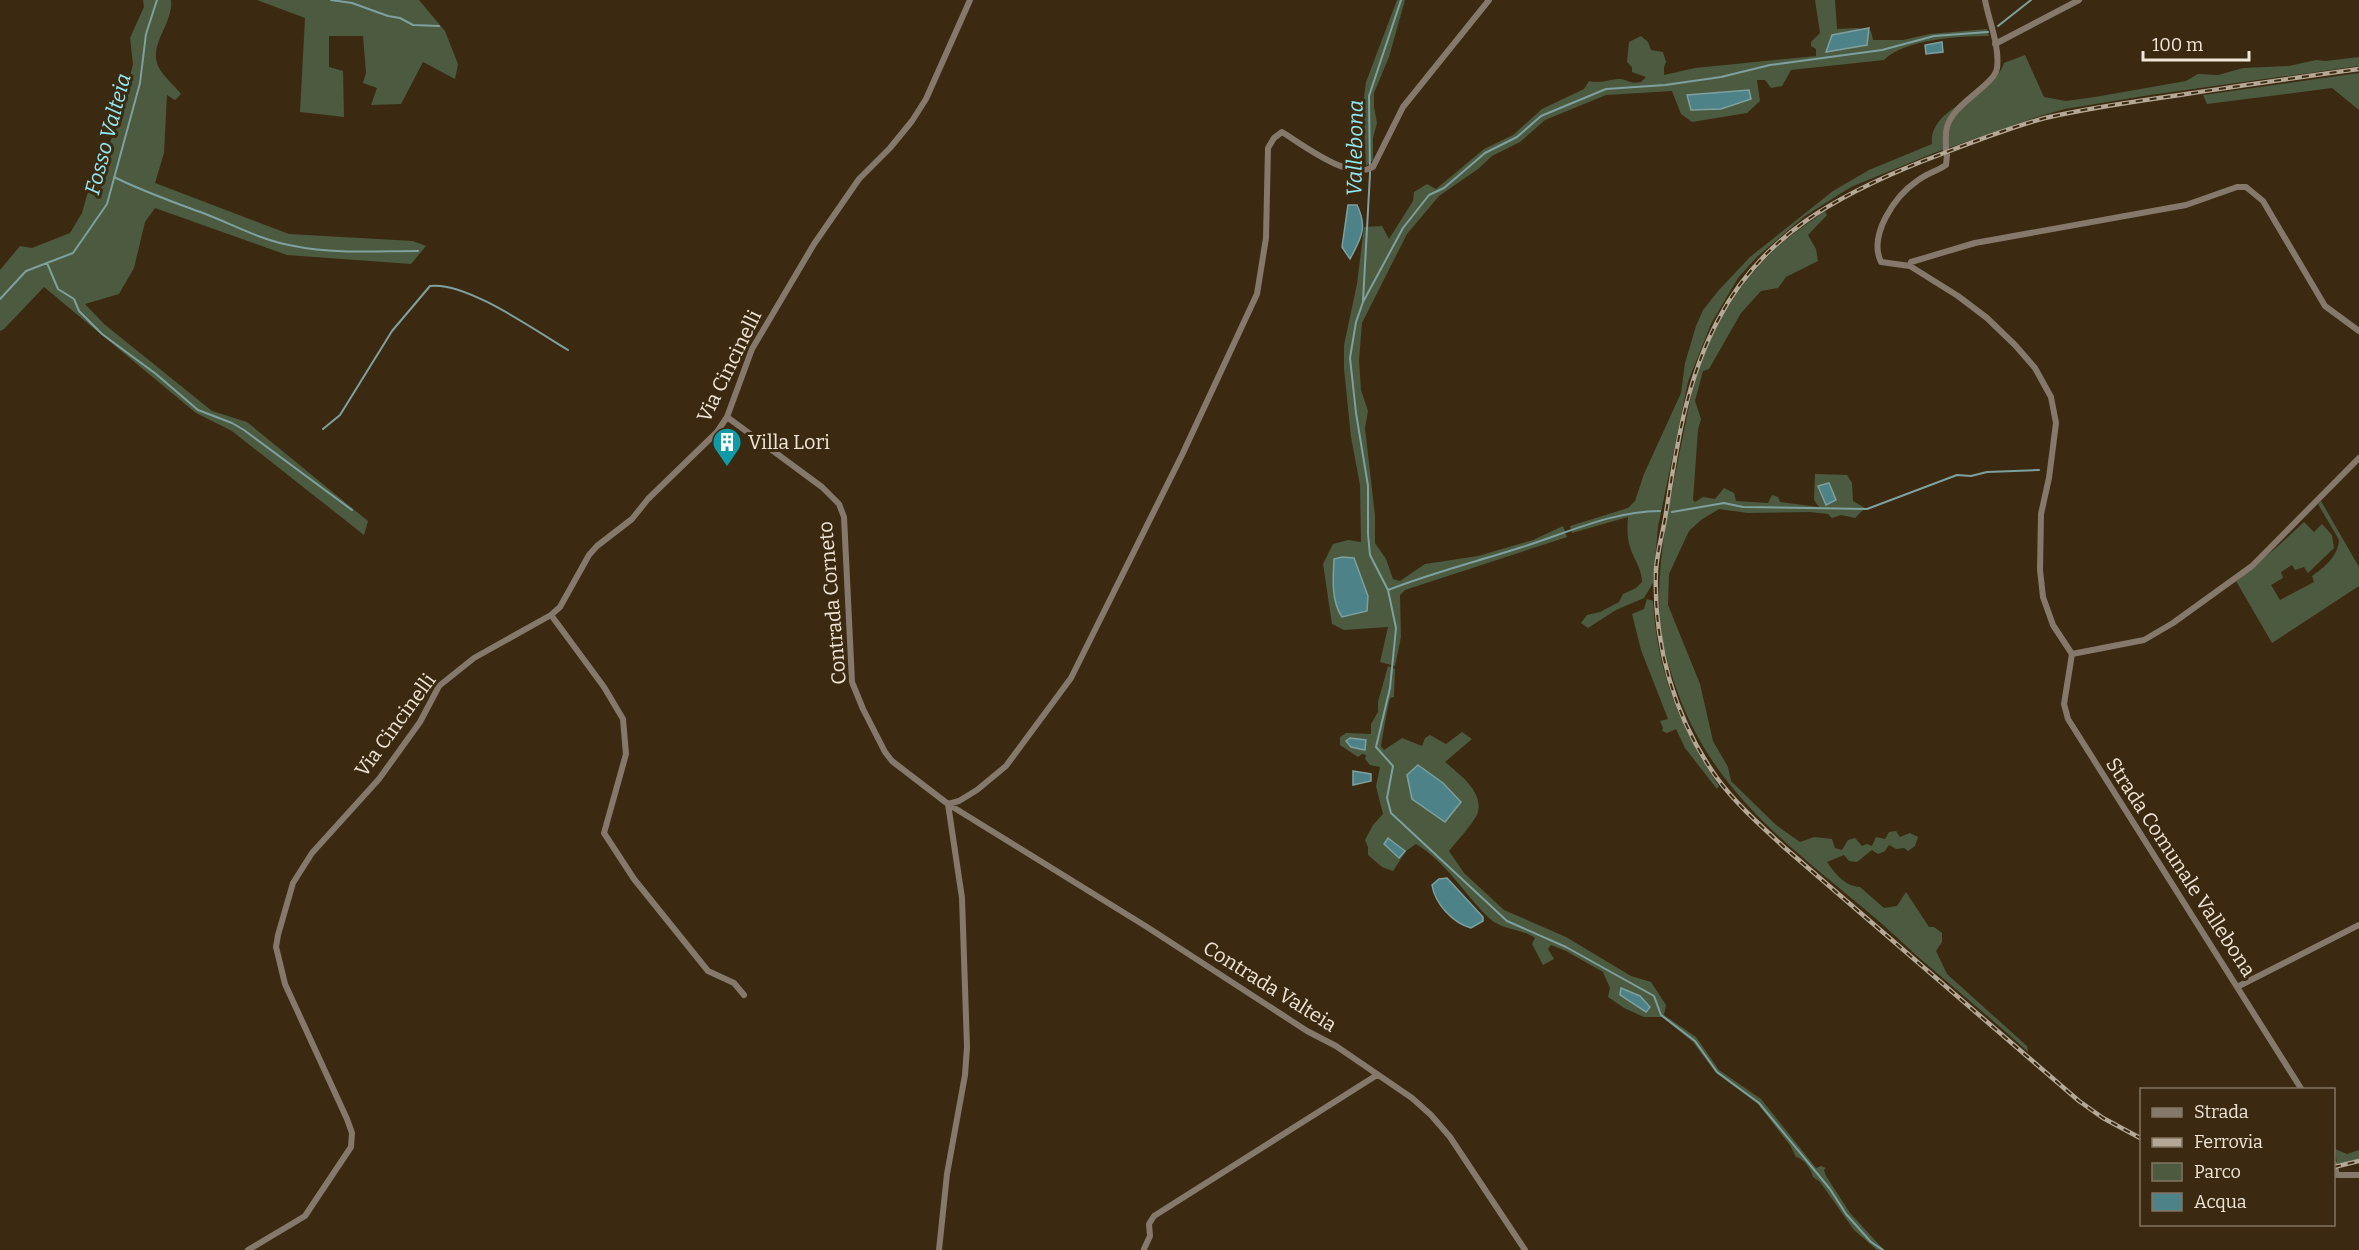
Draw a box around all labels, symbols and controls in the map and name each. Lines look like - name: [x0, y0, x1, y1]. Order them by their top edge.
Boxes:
- scale bar: [2143, 24, 2250, 62]
- text: 100 m: [2152, 34, 2203, 56]
- water label: Fosso Valteia: [79, 70, 137, 198]
- water label: Vallebona: [1341, 100, 1369, 196]
- street label: Via Cincinelli: [692, 306, 766, 426]
- building icon: Villa Lori: [711, 426, 743, 468]
- place label: Villa Lori: [748, 430, 830, 454]
- street label: Contrada Corneto: [813, 520, 851, 686]
- street label: Via Cincinelli: [350, 669, 440, 781]
- street label: Strada Comunale Vallebona: [2101, 753, 2261, 981]
- street label: Contrada Valteia: [1199, 935, 1341, 1037]
- legend: [2140, 1088, 2335, 1226]
- text: Strada: [2194, 1101, 2249, 1123]
- text: Ferrovia: [2194, 1131, 2263, 1153]
- text: Parco: [2194, 1161, 2241, 1183]
- text: Acqua: [2194, 1191, 2247, 1213]

